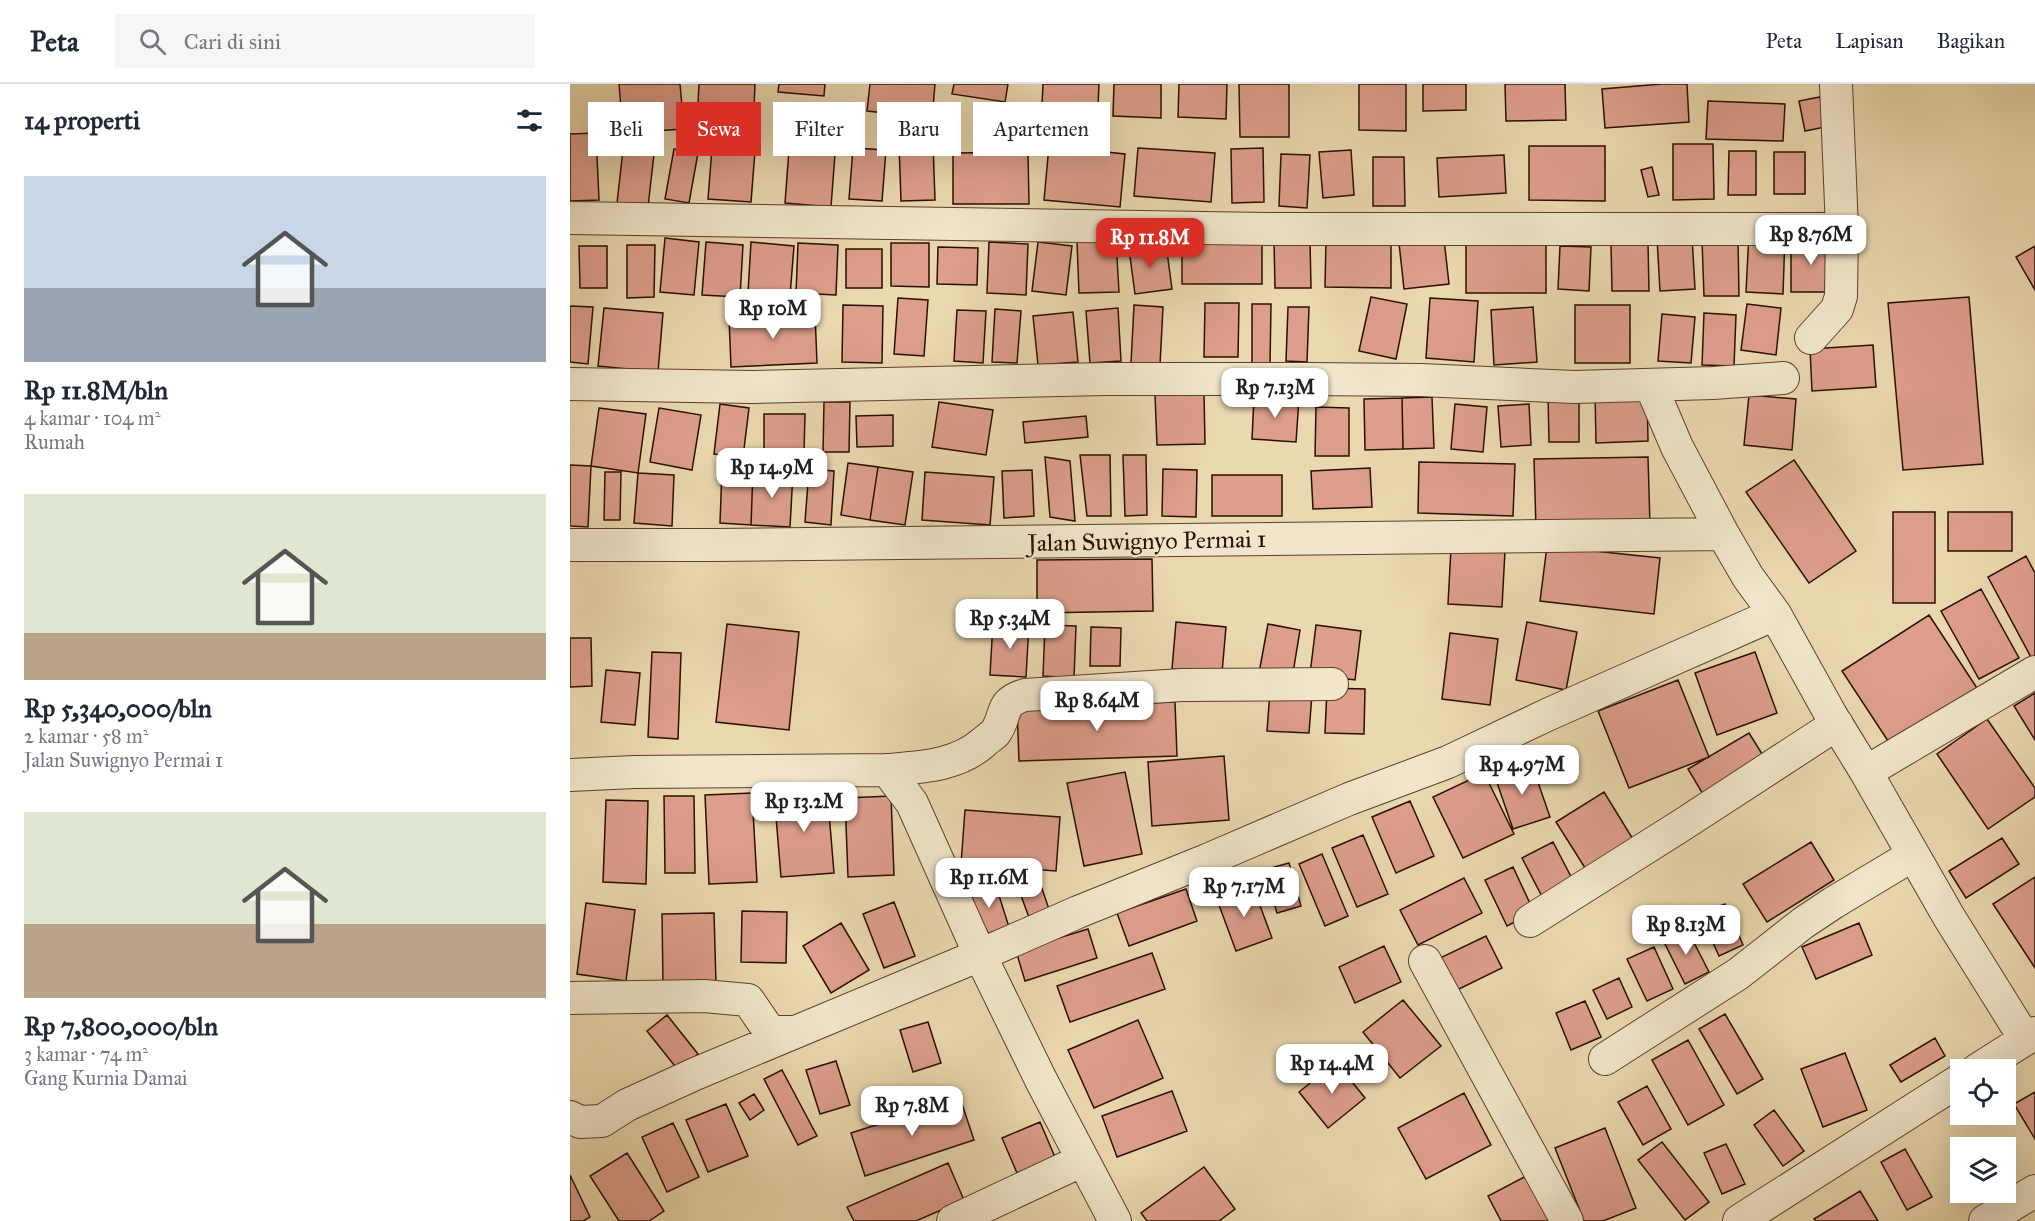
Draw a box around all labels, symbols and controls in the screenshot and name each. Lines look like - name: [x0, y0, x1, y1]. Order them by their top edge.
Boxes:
- search box: [115, 14, 535, 68]
- text: Peta: [30, 24, 79, 59]
- icon: search: [136, 25, 169, 58]
- text: Cari di sini: [184, 28, 281, 55]
- text: Peta: [1766, 28, 1802, 54]
- text: Lapisan: [1835, 28, 1904, 54]
- text: Bagikan: [1937, 28, 2005, 54]
- chip: Beli: [588, 102, 664, 156]
- chip: Sewa: [676, 102, 761, 156]
- chip: Filter: [773, 102, 865, 156]
- chip: Baru: [877, 102, 961, 156]
- chip: Apartemen: [973, 102, 1110, 156]
- text: 14 properti: [24, 104, 140, 136]
- icon: filters: [513, 104, 546, 137]
- icon: home: [231, 215, 339, 323]
- pin: Rp 8.76M: [1749, 215, 1873, 266]
- pin: Rp 11.8M: [1088, 218, 1212, 269]
- text: Rp 8.76M: [1769, 222, 1853, 246]
- text: Rp 11.8M: [1110, 225, 1190, 249]
- pin: Rp 10M: [724, 289, 822, 340]
- text: Rp 10M: [739, 296, 807, 320]
- pin: Rp 7.13M: [1213, 368, 1337, 419]
- text: Rp 11.8M/bln: [24, 374, 168, 406]
- text: Rp 7.13M: [1235, 375, 1315, 399]
- text: 4 kamar · 104 m²: [24, 406, 160, 430]
- text: Rumah: [24, 430, 85, 454]
- pin: Rp 14.9M: [710, 448, 834, 499]
- text: Rp 14.9M: [730, 455, 814, 479]
- street label: Jalan Suwignyo Permai 1: [1024, 524, 1267, 558]
- icon: home: [231, 533, 339, 641]
- pin: Rp 5.34M: [948, 599, 1072, 650]
- text: Rp 5.34M: [969, 606, 1051, 630]
- pin: Rp 8.64M: [1035, 681, 1159, 732]
- text: Rp 8.64M: [1054, 688, 1140, 712]
- text: Rp 5,340,000/bln: [24, 692, 212, 724]
- text: 2 kamar · 58 m²: [24, 724, 149, 748]
- pin: Rp 4.97M: [1460, 745, 1584, 796]
- text: Jalan Suwignyo Permai 1: [24, 748, 223, 772]
- text: Rp 4.97M: [1479, 752, 1565, 776]
- pin: Rp 13.2M: [742, 782, 866, 833]
- text: Rp 13.2M: [765, 789, 843, 813]
- icon: home: [231, 851, 339, 959]
- pin: Rp 11.6M: [927, 858, 1051, 909]
- text: Rp 11.6M: [949, 865, 1029, 889]
- pin: Rp 7.17M: [1182, 867, 1306, 918]
- text: Rp 7.17M: [1203, 874, 1285, 898]
- pin: Rp 8.13M: [1624, 905, 1748, 956]
- text: Rp 8.13M: [1646, 912, 1726, 936]
- text: Rp 7,800,000/bln: [24, 1010, 218, 1042]
- text: 3 kamar · 74 m²: [24, 1042, 148, 1066]
- pin: Rp 14.4M: [1270, 1044, 1394, 1095]
- text: Rp 14.4M: [1290, 1051, 1374, 1075]
- map controls: [1950, 1059, 2016, 1203]
- button: locate: [1950, 1059, 2016, 1125]
- text: Gang Kurnia Damai: [24, 1066, 188, 1090]
- pin: Rp 7.8M: [857, 1086, 967, 1137]
- text: Rp 7.8M: [875, 1093, 949, 1117]
- button: layers: [1950, 1137, 2016, 1203]

